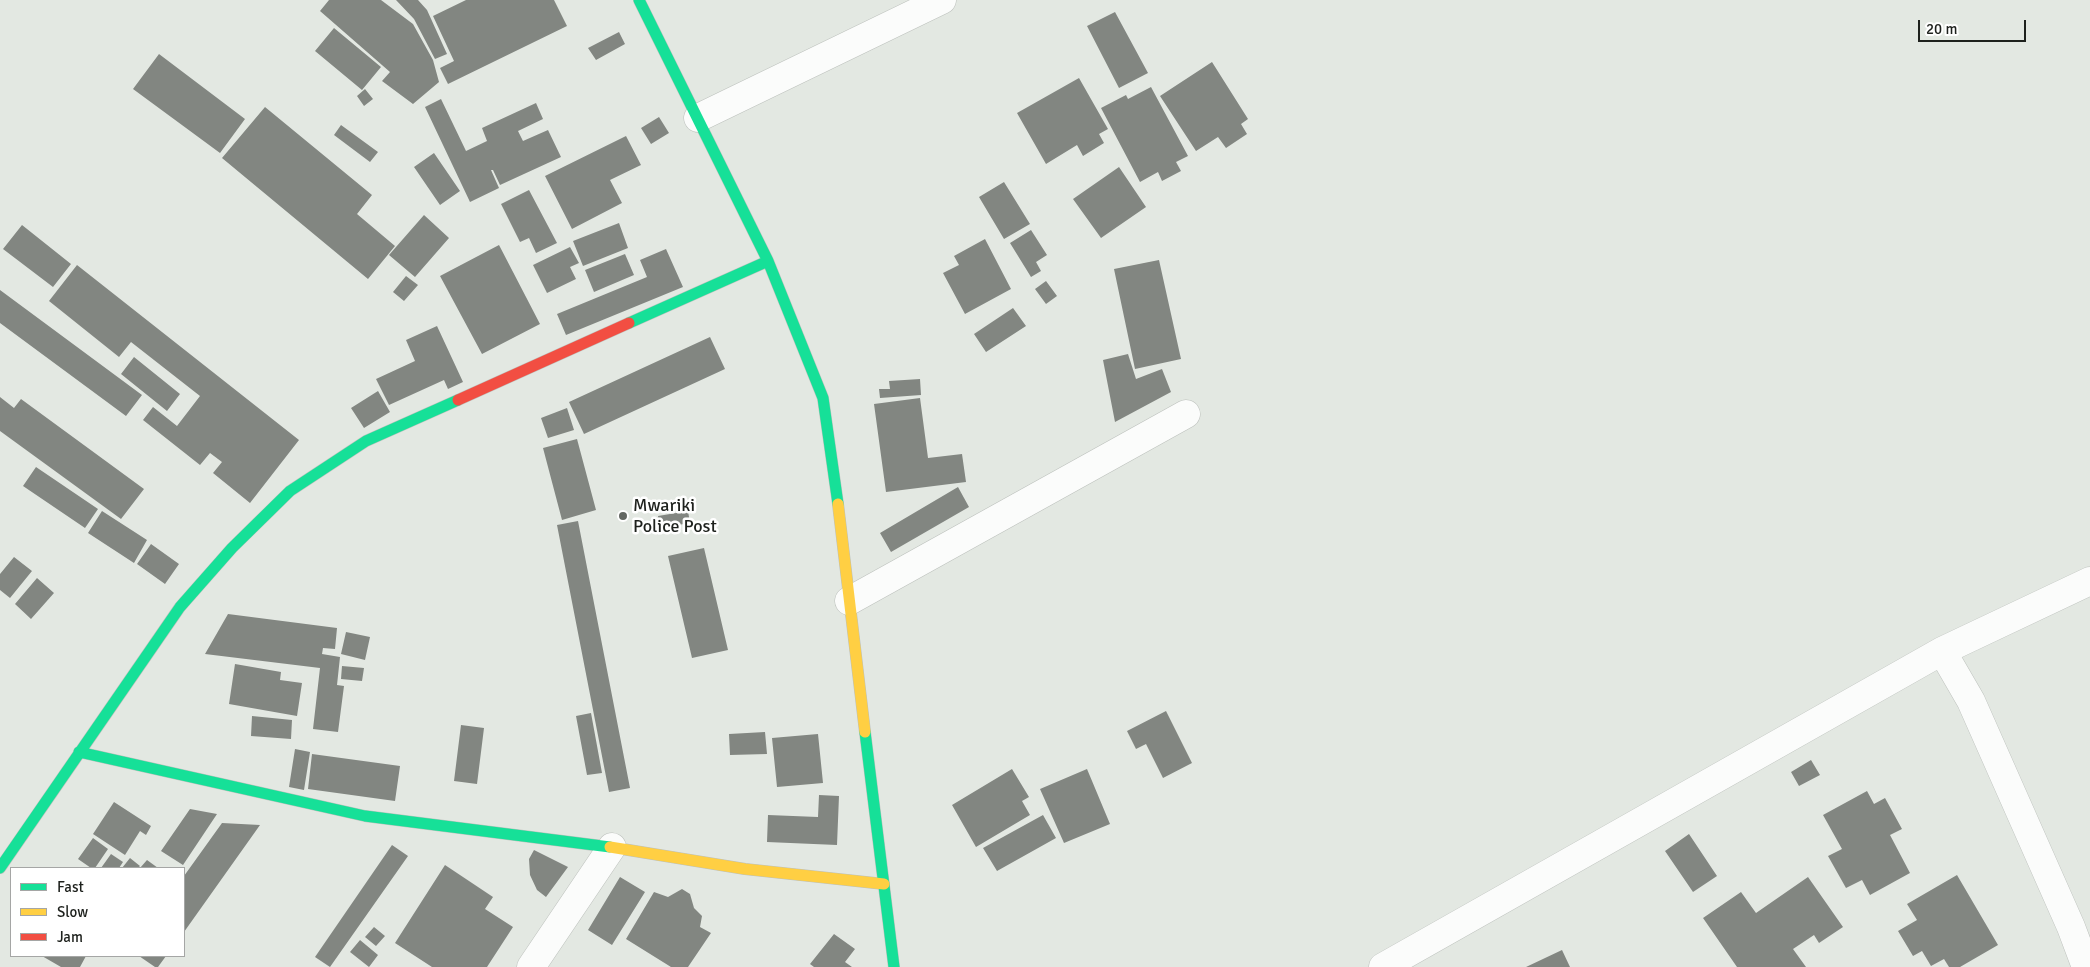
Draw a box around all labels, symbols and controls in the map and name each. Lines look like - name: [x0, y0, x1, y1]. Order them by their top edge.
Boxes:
- scale bar: [1920, 10, 2028, 42]
- text: 20 m: [1926, 20, 1957, 38]
- place label: Mwariki Police Post: [633, 495, 717, 538]
- marker: Mwariki Police Post: [617, 510, 629, 522]
- legend: [10, 867, 185, 957]
- text: Fast: [57, 878, 84, 896]
- text: Slow: [57, 903, 88, 921]
- text: Jam: [57, 928, 83, 946]

